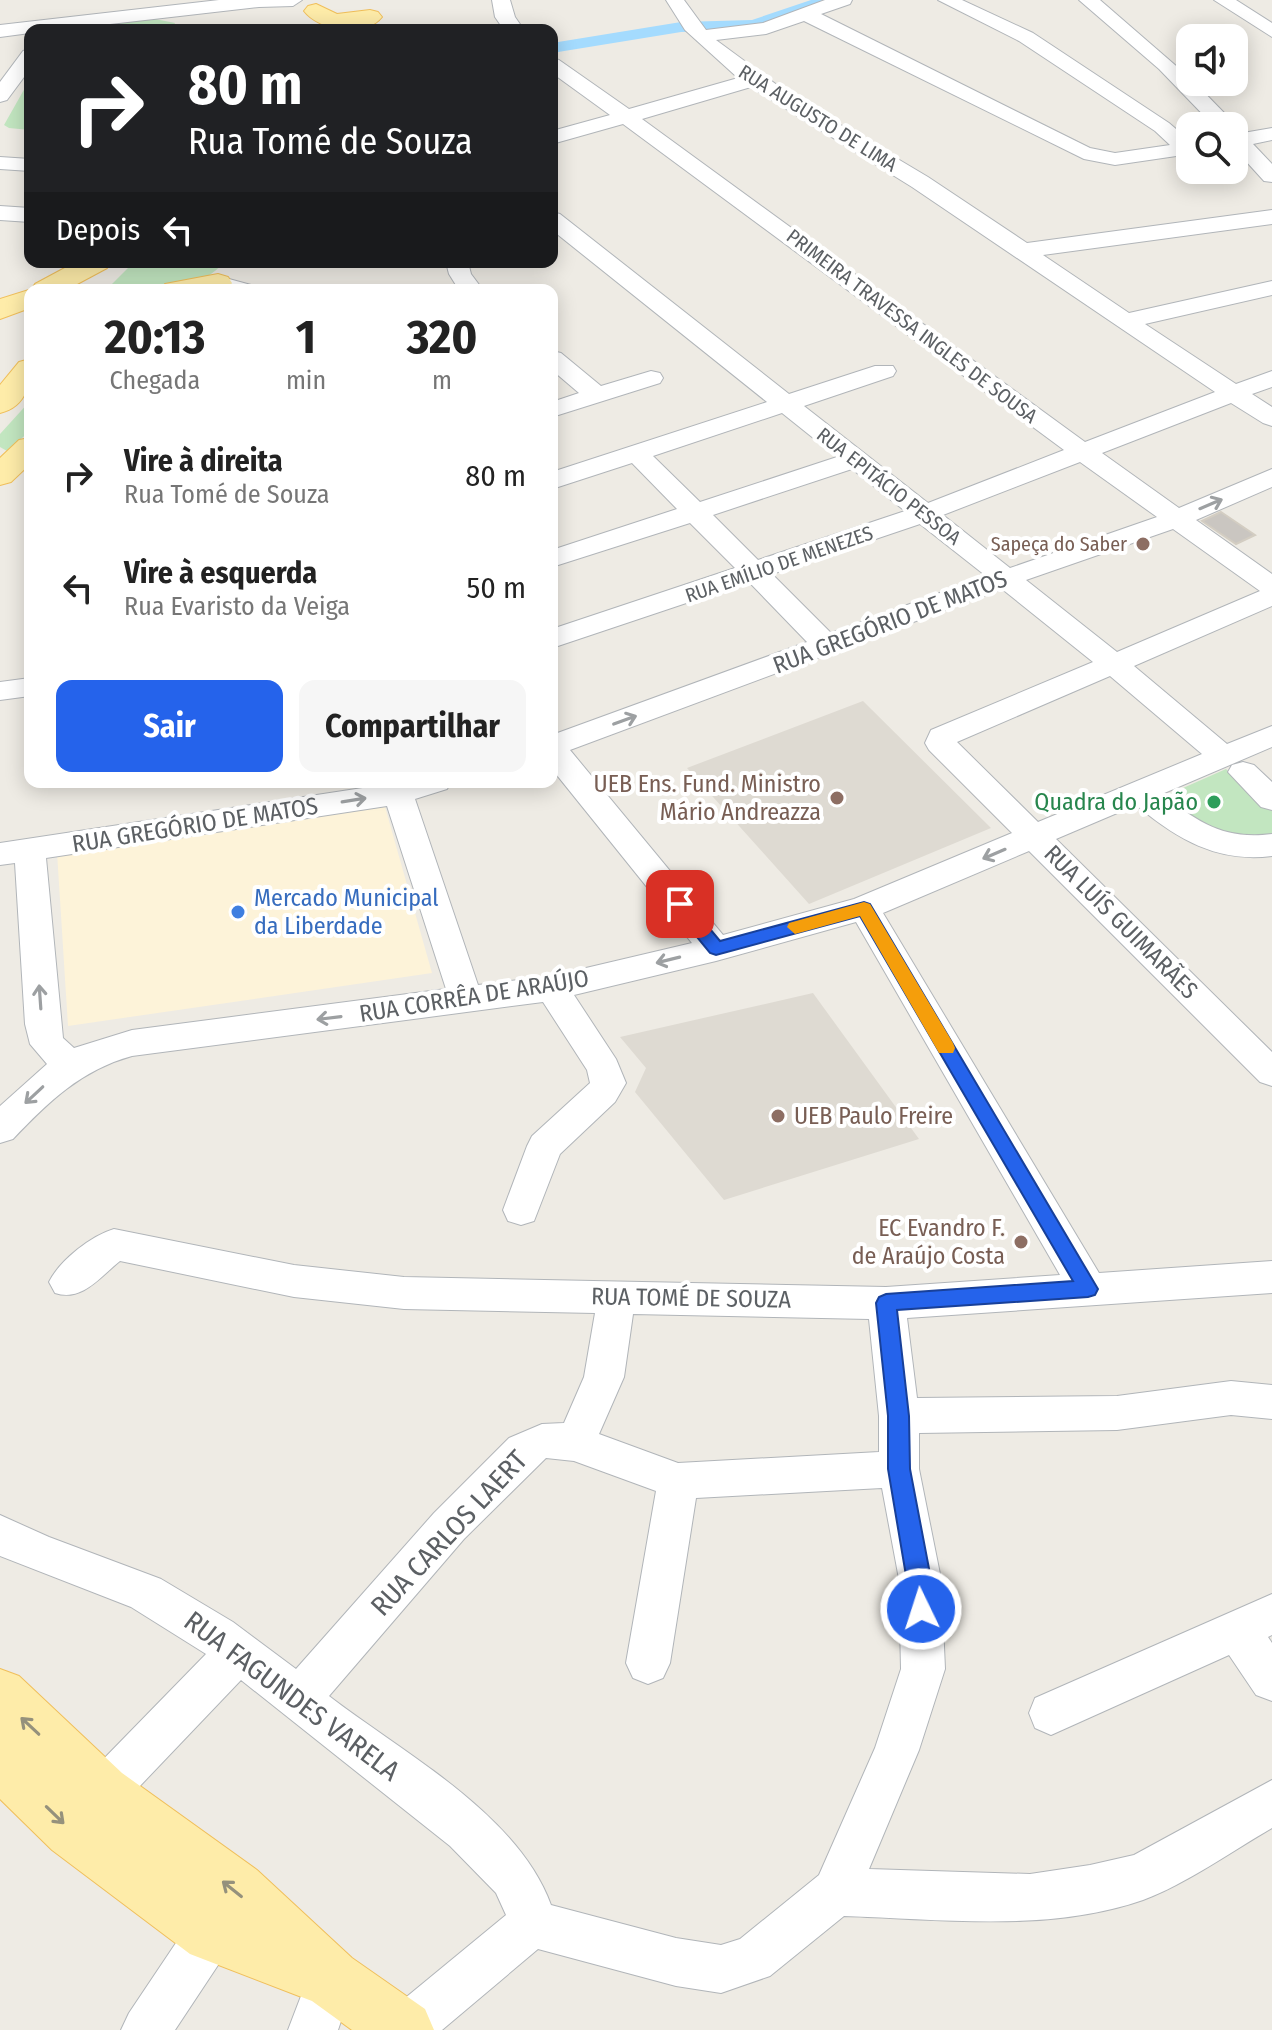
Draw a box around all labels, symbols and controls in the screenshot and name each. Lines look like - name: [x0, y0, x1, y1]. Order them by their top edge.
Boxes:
- map controls: [1176, 24, 1248, 184]
- button: sound: [1176, 24, 1248, 96]
- text: 80 m: [188, 52, 303, 119]
- icon: right: [56, 56, 160, 160]
- street label: RUA AUGUSTO DE LIMA: [734, 59, 902, 177]
- button: search: [1176, 112, 1248, 184]
- text: Rua Tomé de Souza: [188, 120, 473, 164]
- icon: left: [156, 208, 200, 252]
- text: Depois: [56, 212, 140, 248]
- street label: PRIMEIRA TRAVESSA INGLES DE SOUSA: [782, 224, 1042, 428]
- text: 20:13: [105, 308, 205, 366]
- text: 1: [296, 308, 316, 366]
- text: 320: [407, 308, 477, 366]
- text: Chegada: [110, 365, 200, 396]
- text: min: [286, 365, 326, 396]
- text: m: [432, 365, 452, 396]
- street label: RUA EPITÁCIO PESSOA: [812, 422, 966, 550]
- text: Vire à direita: [124, 443, 283, 479]
- icon: right: [56, 454, 100, 498]
- text: 80 m: [465, 458, 526, 494]
- text: Rua Tomé de Souza: [124, 479, 330, 510]
- one-way arrow: [1198, 495, 1223, 510]
- street label: RUA EMÍLIO DE MENEZES: [682, 521, 876, 607]
- place label: Sapeça do Saber: [991, 532, 1127, 556]
- marker: Sapeça do Saber: [1134, 535, 1152, 553]
- text: Vire à esquerda: [124, 555, 317, 591]
- street label: RUA GREGÓRIO DE MATOS: [769, 564, 1011, 680]
- icon: left: [56, 566, 100, 610]
- text: 50 m: [466, 570, 526, 606]
- text: Rua Evaristo da Veiga: [124, 591, 350, 622]
- button: Sair: [56, 680, 283, 772]
- button: Compartilhar: [299, 680, 526, 772]
- one-way arrow: [612, 711, 637, 726]
- place label: UEB Ens. Fund. Ministro Mário Andreazza: [594, 770, 821, 826]
- place label: Quadra do Japão: [1034, 788, 1198, 816]
- marker: UEB Ens. Fund. Ministro Mário Andreazza: [828, 789, 846, 807]
- street label: RUA GREGÓRIO DE MATOS: [70, 792, 320, 858]
- one-way arrow: [341, 792, 366, 807]
- marker: Quadra do Japão: [1205, 793, 1223, 811]
- street label: RUA LUÍS GUIMARÃES: [1038, 839, 1204, 1005]
- one-way arrow: [982, 847, 1007, 862]
- pin: [646, 870, 714, 938]
- icon: arrive: [658, 882, 702, 926]
- place label: Mercado Municipal da Liberdade: [254, 884, 439, 940]
- marker: Mercado Municipal da Liberdade: [229, 903, 247, 921]
- one-way arrow: [656, 954, 681, 969]
- street label: RUA CORRÊA DE ARAÚJO: [357, 963, 591, 1028]
- one-way arrow: [32, 984, 47, 1011]
- one-way arrow: [317, 1011, 342, 1026]
- one-way arrow: [24, 1086, 44, 1105]
- place label: UEB Paulo Freire: [794, 1102, 953, 1130]
- marker: UEB Paulo Freire: [769, 1107, 787, 1125]
- place label: EC Evandro F. de Araújo Costa: [852, 1214, 1005, 1270]
- marker: EC Evandro F. de Araújo Costa: [1012, 1233, 1030, 1251]
- street label: RUA TOMÉ DE SOUZA: [591, 1281, 792, 1314]
- street label: RUA CARLOS LAERT: [364, 1444, 534, 1622]
- position arrow: [879, 1567, 963, 1651]
- street label: RUA FAGUNDES VARELA: [178, 1604, 406, 1788]
- one-way arrow: [21, 1717, 41, 1735]
- one-way arrow: [45, 1805, 65, 1824]
- one-way arrow: [222, 1880, 243, 1898]

